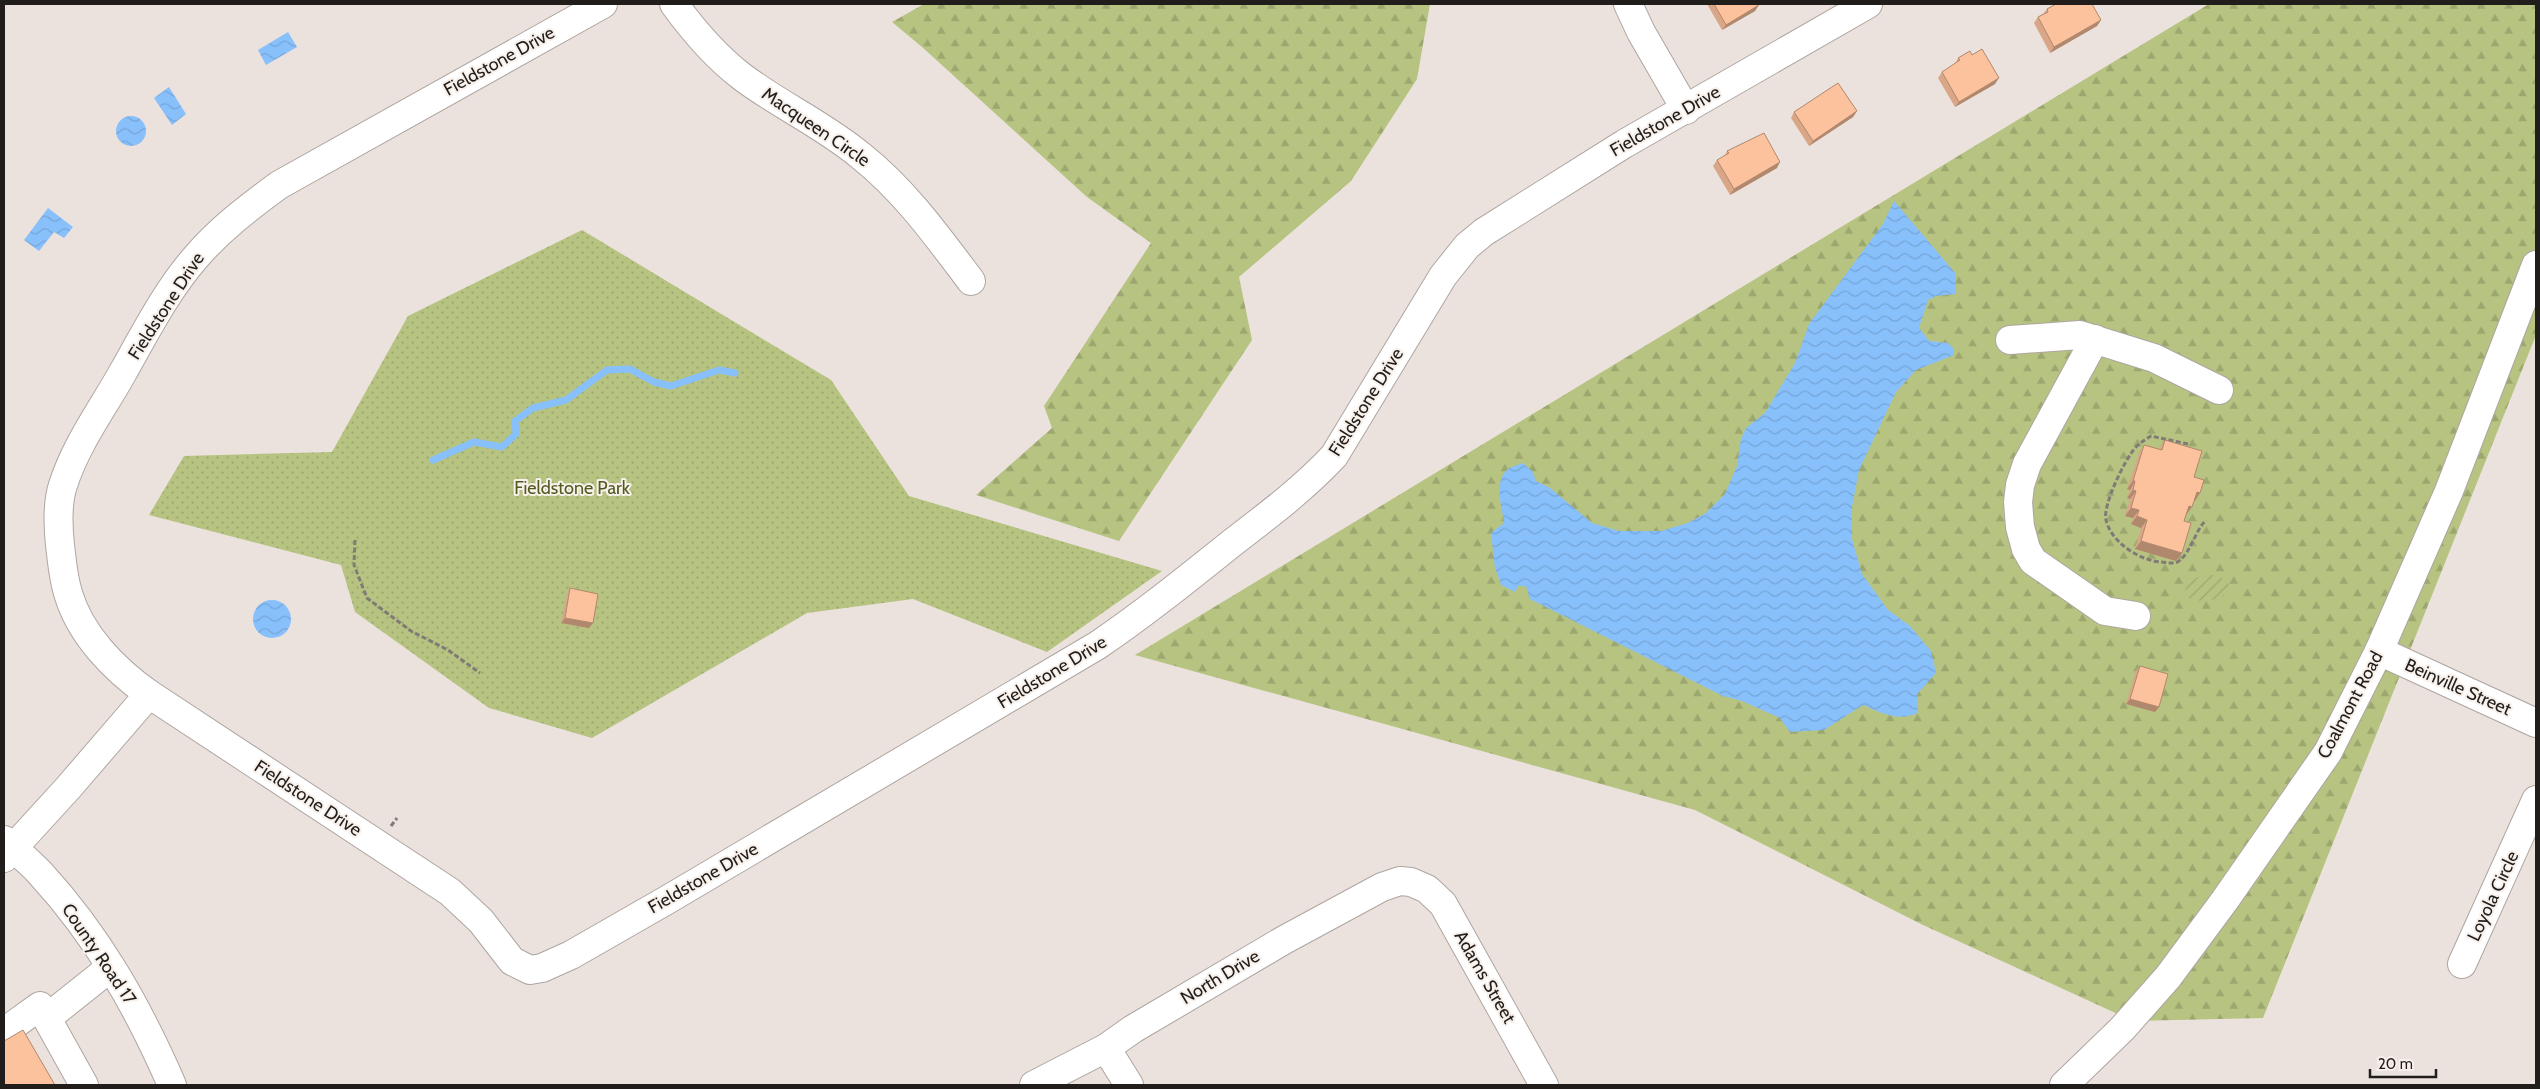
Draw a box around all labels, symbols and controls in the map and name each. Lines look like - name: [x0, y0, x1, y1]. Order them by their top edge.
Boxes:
- street label: Fieldstone Drive: [440, 21, 558, 101]
- street label: Fieldstone Drive: [1606, 81, 1724, 161]
- street label: Macqueen Circle: [758, 83, 874, 171]
- street label: Fieldstone Drive: [123, 248, 209, 364]
- street label: Fieldstone Drive: [1324, 344, 1408, 460]
- park label: Fieldstone Park: [514, 477, 631, 499]
- street label: Fieldstone Drive: [993, 631, 1111, 713]
- street label: Coalmont Road: [2312, 648, 2388, 762]
- street label: Beinville Street: [2401, 654, 2515, 720]
- street label: Fieldstone Drive: [250, 755, 366, 841]
- street label: Fieldstone Drive: [644, 838, 762, 918]
- street label: Loyola Circle: [2463, 848, 2523, 944]
- street label: County Road 17: [57, 899, 141, 1009]
- street label: Adams Street: [1450, 927, 1520, 1027]
- street label: North Drive: [1177, 945, 1263, 1009]
- scale bar: [2370, 1046, 2436, 1078]
- text: 20 m: [2378, 1055, 2413, 1073]

